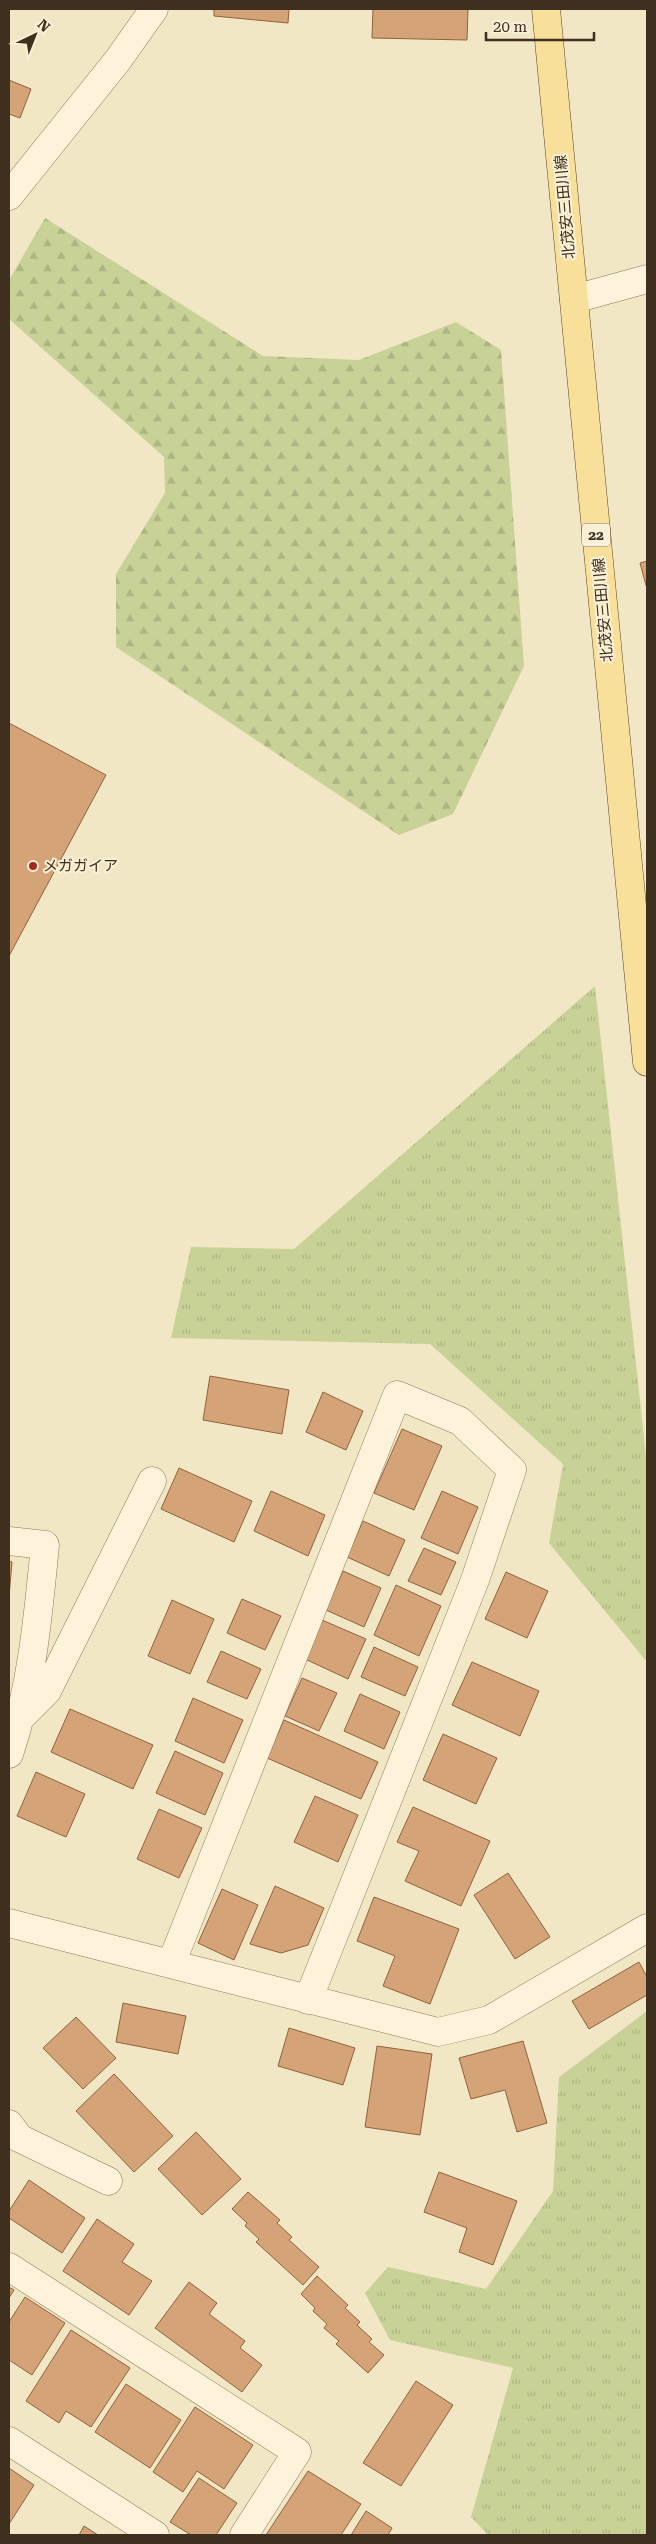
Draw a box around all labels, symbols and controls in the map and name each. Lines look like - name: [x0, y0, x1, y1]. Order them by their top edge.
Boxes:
- north arrow: [10, 10, 60, 60]
- scale bar: [486, 10, 594, 42]
- text: N: [34, 16, 53, 35]
- text: 20 m: [493, 18, 528, 36]
- street label: 北茂安三田川線: [551, 154, 579, 260]
- road number: 22: [582, 524, 610, 546]
- street label: 北茂安三田川線: [589, 557, 617, 663]
- place label: メガガイア: [43, 857, 118, 875]
- marker: メガガイア: [27, 860, 39, 872]

